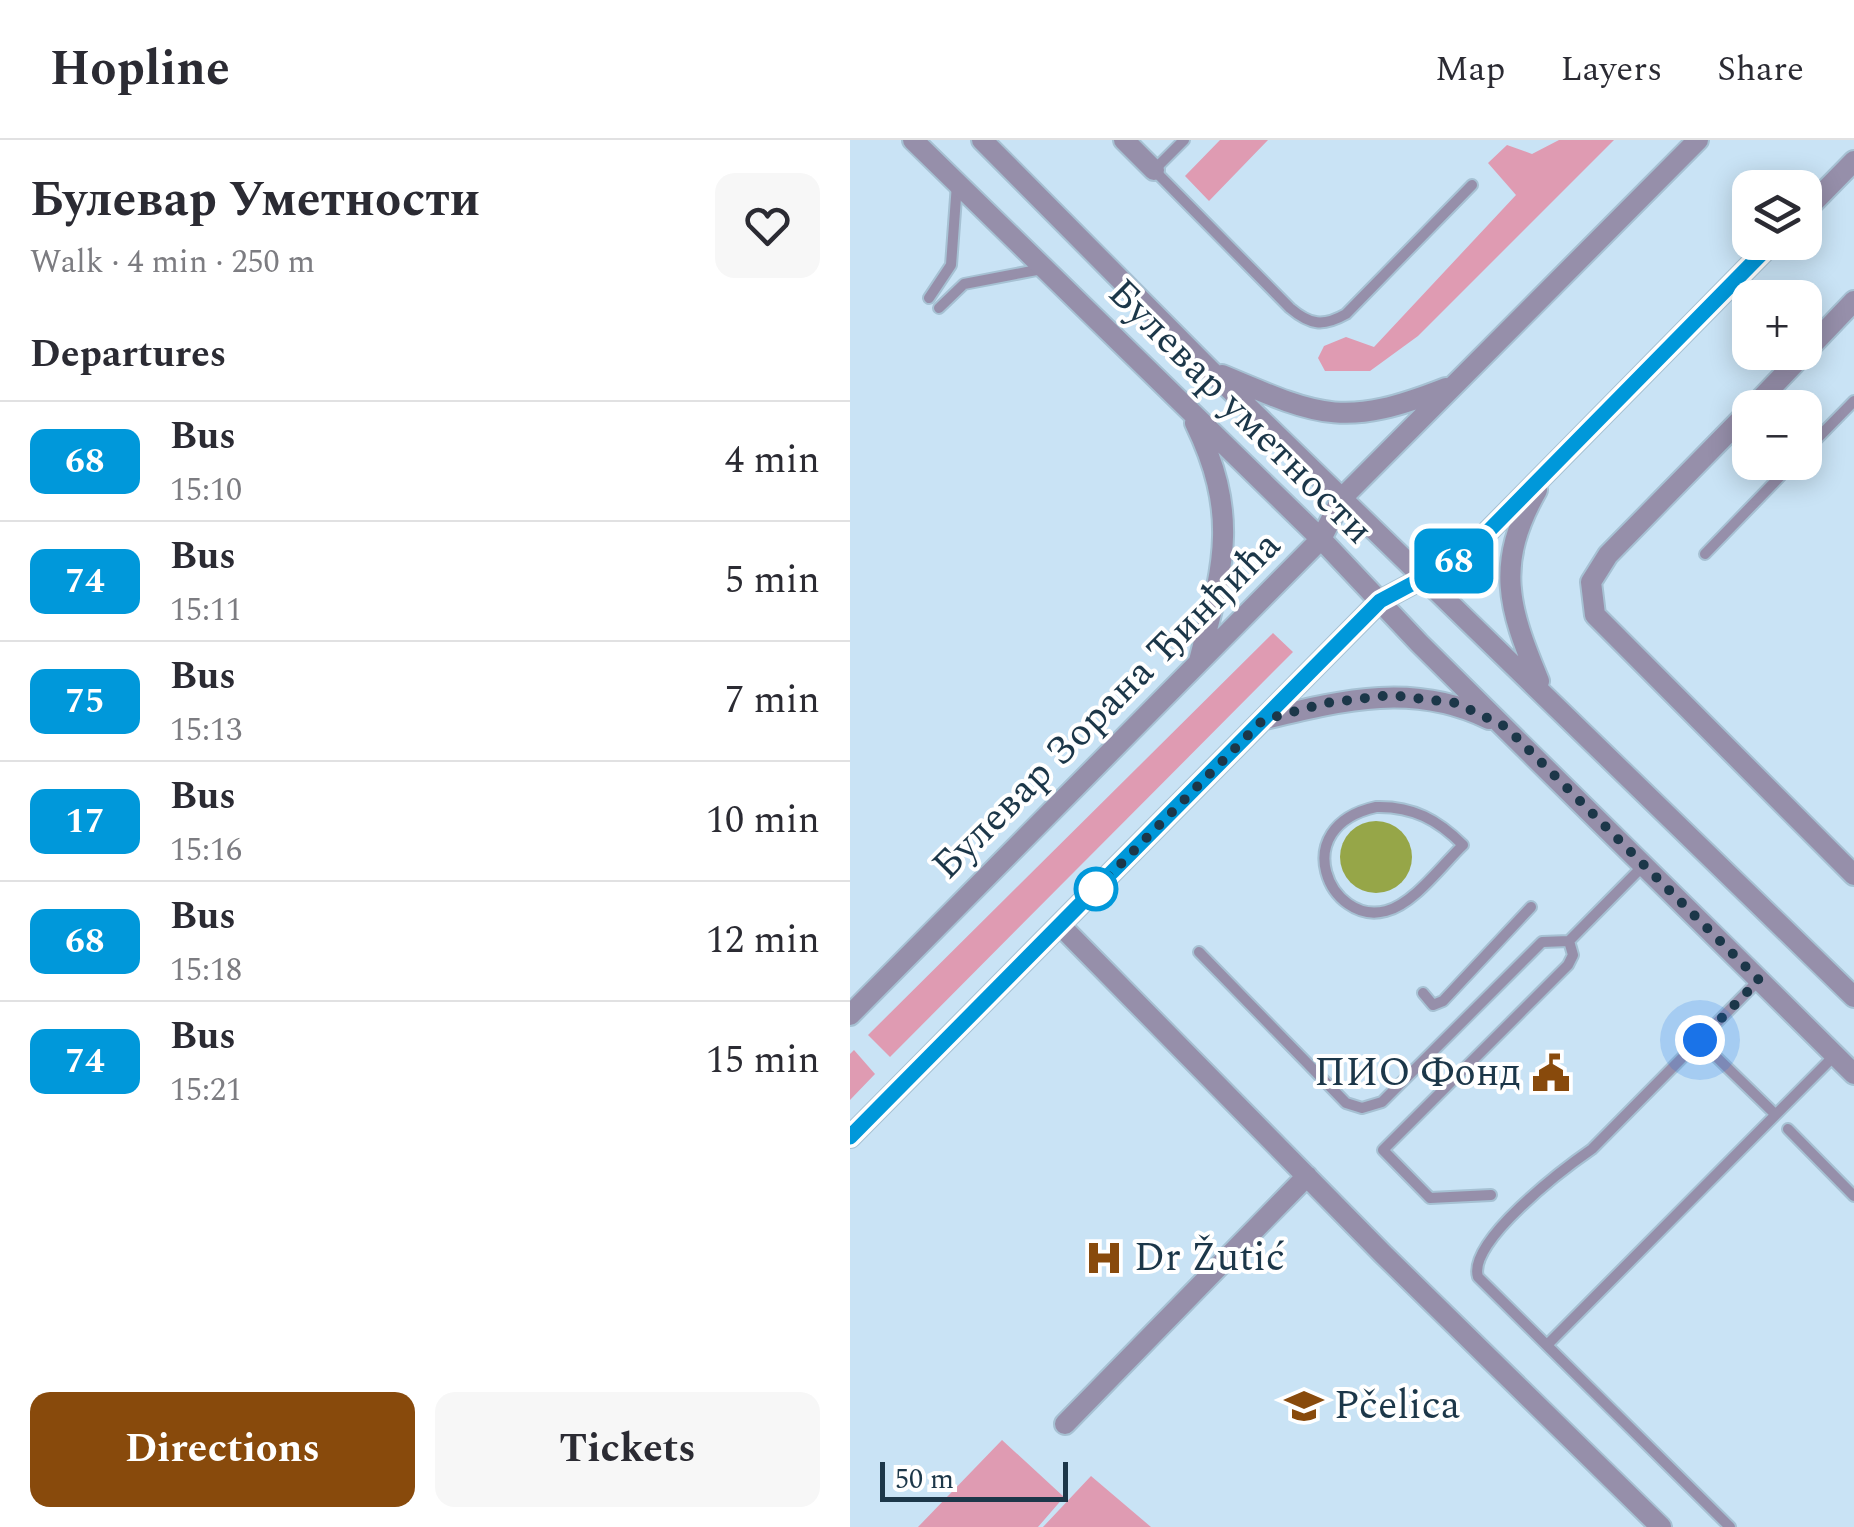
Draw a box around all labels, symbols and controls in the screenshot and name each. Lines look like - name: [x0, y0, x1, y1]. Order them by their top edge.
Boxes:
- text: Hopline: [50, 33, 230, 106]
- text: Map: [1435, 43, 1505, 96]
- text: Layers: [1560, 43, 1662, 96]
- text: Share: [1717, 43, 1804, 96]
- text: Булевар Уметности: [30, 164, 480, 237]
- map controls: [1732, 170, 1822, 480]
- button: layers: [1732, 170, 1822, 260]
- button: heart: [715, 173, 820, 278]
- text: Walk · 4 min · 250 m: [30, 238, 315, 287]
- street label: Булевар уметности: [1093, 265, 1387, 559]
- button: +: [1732, 280, 1822, 370]
- text: Departures: [30, 326, 226, 384]
- button: −: [1732, 390, 1822, 480]
- text: Bus: [170, 408, 236, 466]
- text: 4 min: [725, 432, 820, 490]
- text: 68: [65, 435, 105, 488]
- text: 15:10: [170, 466, 242, 515]
- street label: Булевар Зорана Ђинђића: [918, 517, 1296, 895]
- text: Bus: [170, 528, 236, 586]
- line badge: 68: [1409, 528, 1499, 594]
- text: 68: [1434, 535, 1474, 588]
- text: 5 min: [725, 552, 820, 610]
- text: 74: [65, 555, 105, 608]
- text: 15:11: [170, 586, 242, 635]
- text: Bus: [170, 648, 236, 706]
- text: 7 min: [725, 672, 820, 730]
- text: 75: [65, 675, 105, 728]
- text: 15:13: [170, 706, 242, 755]
- text: Bus: [170, 768, 236, 826]
- text: 10 min: [706, 792, 820, 850]
- text: 17: [65, 795, 105, 848]
- text: 15:16: [170, 826, 242, 875]
- unlabelled marker: [1075, 868, 1117, 910]
- text: Bus: [170, 888, 236, 946]
- text: 12 min: [706, 912, 820, 970]
- text: 68: [65, 915, 105, 968]
- text: 15:18: [170, 946, 242, 995]
- text: Bus: [170, 1008, 236, 1066]
- your location: [1675, 1015, 1725, 1065]
- text: 15 min: [706, 1032, 820, 1090]
- text: 74: [65, 1035, 105, 1088]
- place label: ПИО Фонд: [1314, 1043, 1521, 1104]
- public building icon: ПИО Фонд: [1530, 1052, 1572, 1094]
- text: 15:21: [170, 1066, 242, 1115]
- place label: Dr Žutić: [1134, 1228, 1285, 1289]
- hospital icon: Dr Žutić: [1083, 1237, 1125, 1279]
- place label: Pčelica: [1334, 1376, 1461, 1437]
- school or university icon: Pčelica: [1283, 1385, 1325, 1427]
- button: Directions: [30, 1392, 415, 1507]
- button: Tickets: [435, 1392, 820, 1507]
- scale bar: [880, 1457, 1068, 1502]
- text: 50 m: [895, 1458, 954, 1501]

